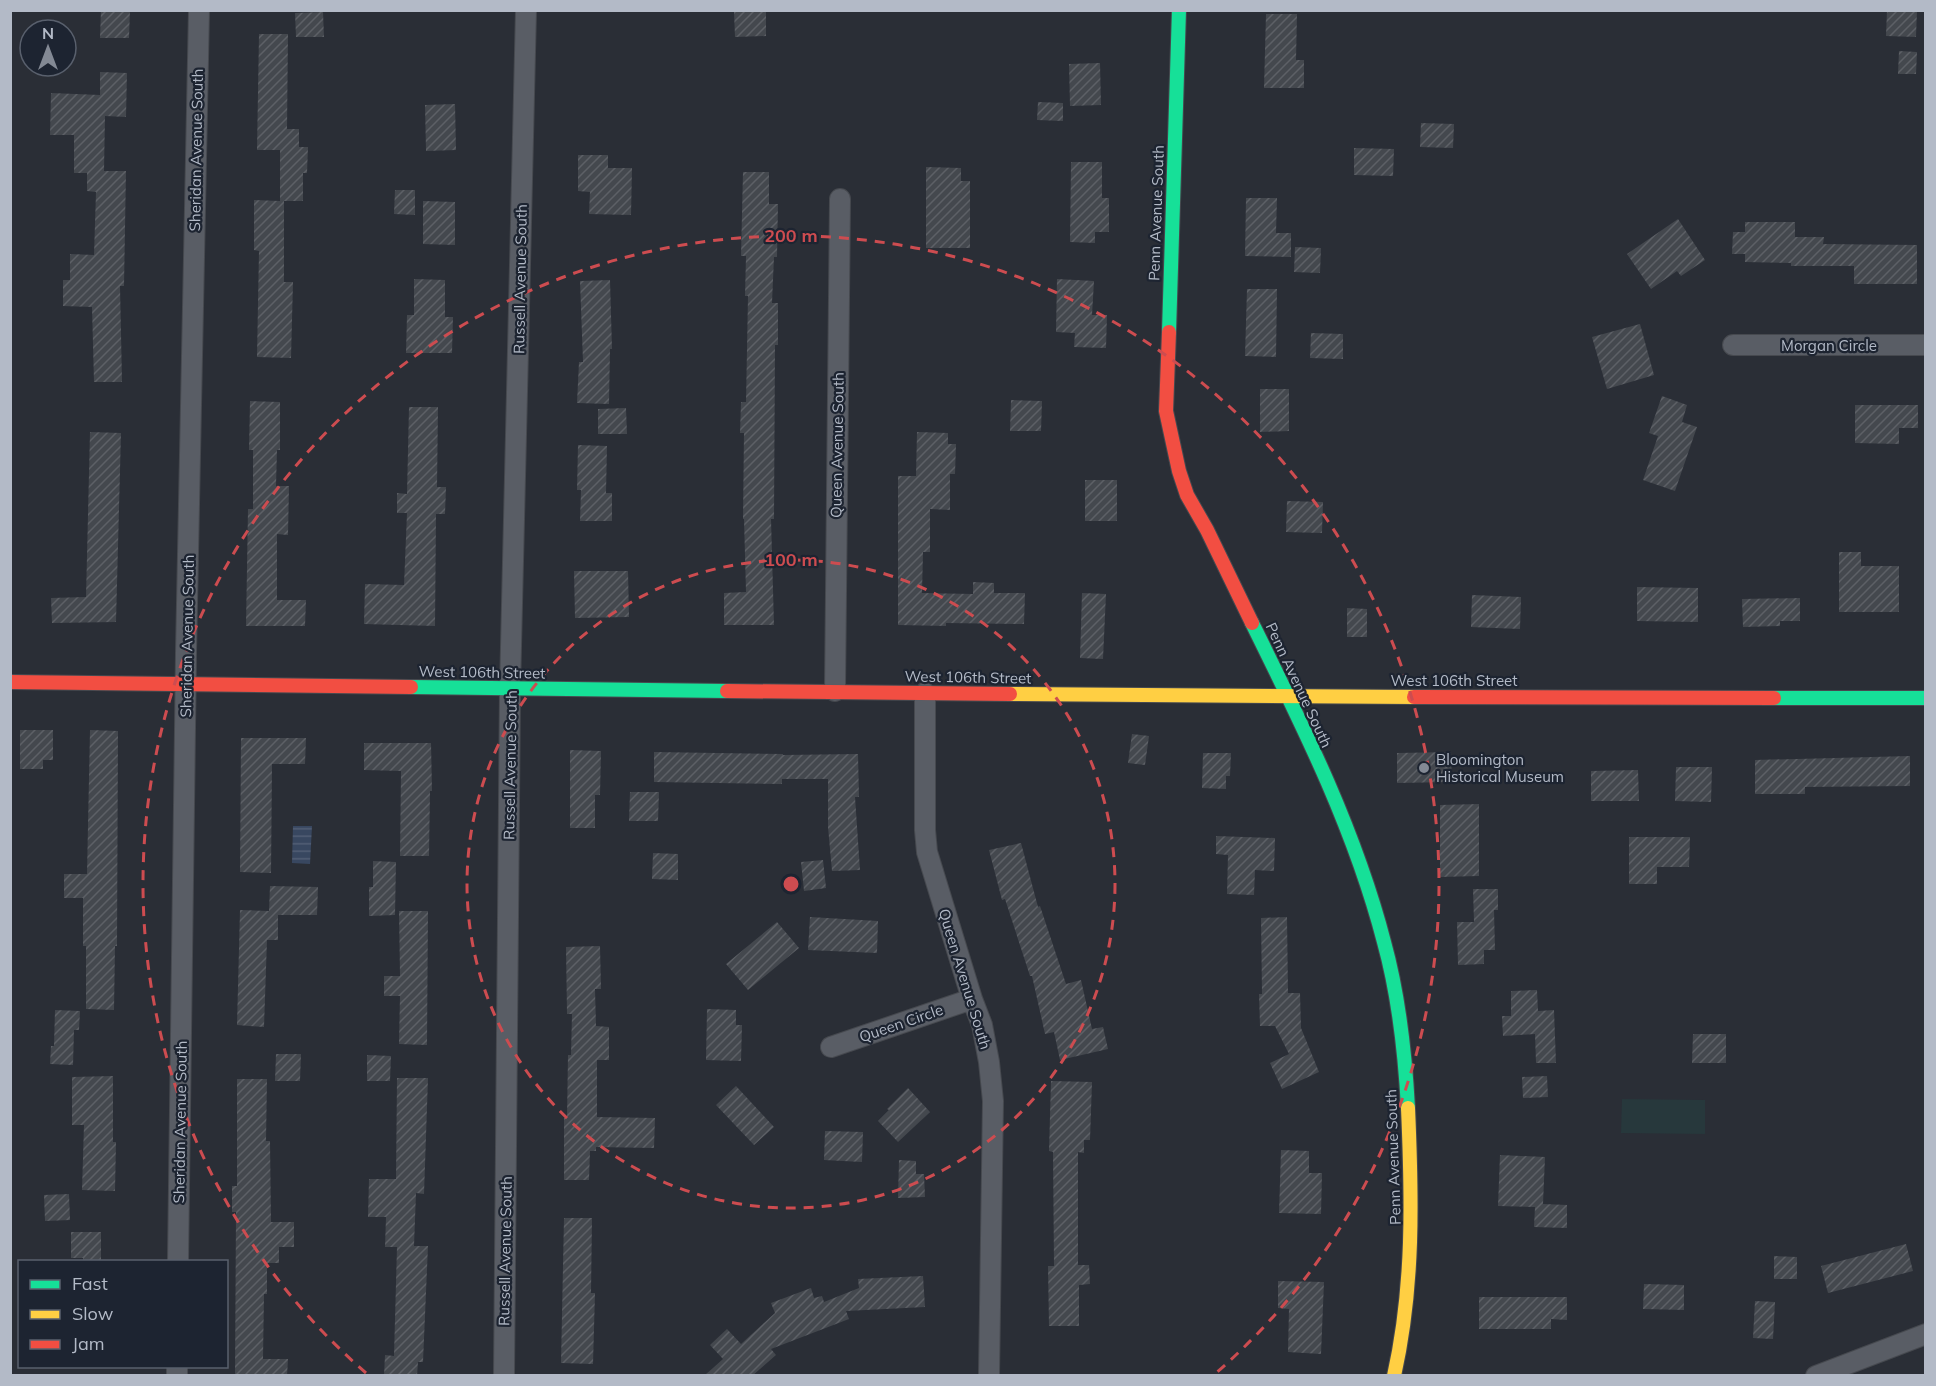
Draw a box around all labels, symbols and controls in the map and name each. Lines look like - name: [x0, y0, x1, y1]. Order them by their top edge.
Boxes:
- north arrow: [18, 18, 78, 78]
- text: N: [42, 23, 54, 43]
- street label: Sheridan Avenue South: [185, 68, 207, 232]
- street label: Penn Avenue South: [1144, 145, 1168, 281]
- street label: Russell Avenue South: [509, 204, 531, 354]
- text: 200 m: [764, 224, 818, 247]
- street label: Morgan Circle: [1781, 336, 1877, 355]
- street label: Queen Avenue South: [826, 372, 848, 518]
- text: 100 m: [764, 548, 818, 571]
- street label: Sheridan Avenue South: [176, 554, 198, 718]
- street label: Penn Avenue South: [1262, 619, 1336, 751]
- street label: West 106th Street: [418, 661, 546, 683]
- street label: West 106th Street: [904, 666, 1032, 688]
- street label: West 106th Street: [1391, 671, 1517, 690]
- street label: Russell Avenue South: [499, 690, 521, 840]
- place label: Bloomington Historical Museum: [1436, 750, 1564, 786]
- marker: Bloomington Historical Museum: [1417, 761, 1431, 775]
- centre of rings: [781, 874, 801, 894]
- street label: Queen Avenue South: [935, 906, 995, 1052]
- street label: Queen Circle: [856, 1000, 946, 1046]
- street label: Sheridan Avenue South: [169, 1040, 191, 1204]
- street label: Penn Avenue South: [1381, 1089, 1405, 1225]
- street label: Russell Avenue South: [494, 1176, 516, 1326]
- legend: [18, 1260, 228, 1368]
- text: Fast: [72, 1272, 108, 1295]
- text: Slow: [72, 1302, 114, 1325]
- text: Jam: [72, 1332, 105, 1355]

